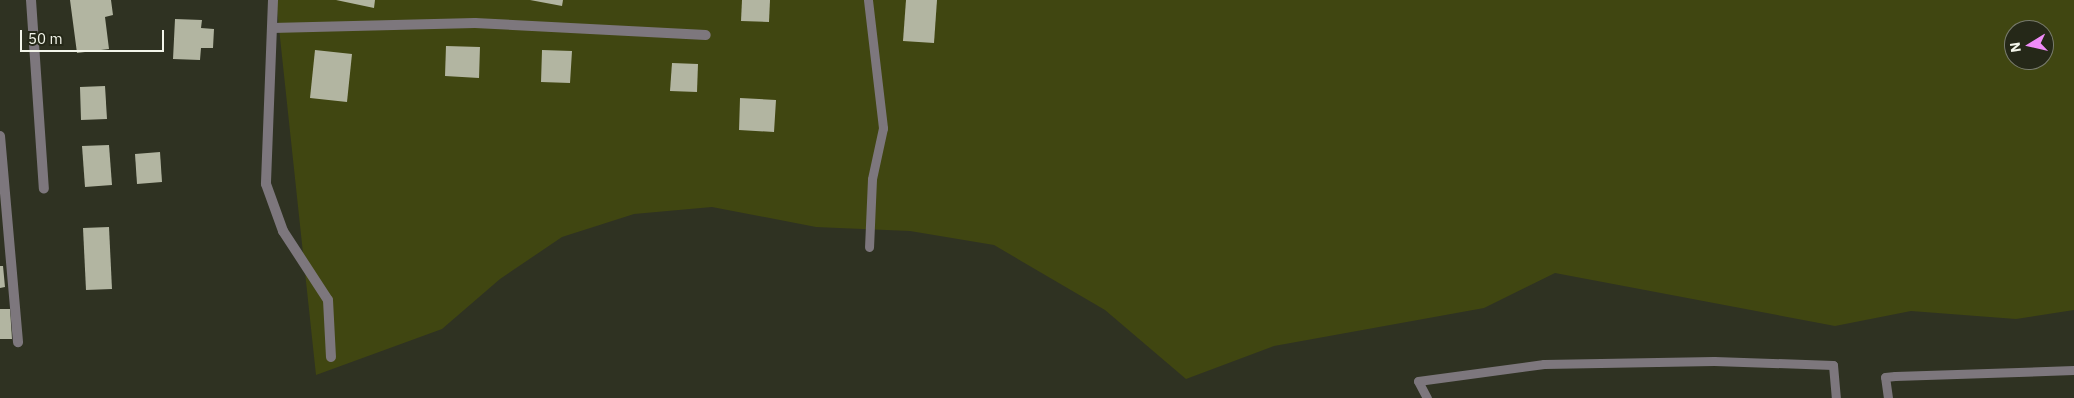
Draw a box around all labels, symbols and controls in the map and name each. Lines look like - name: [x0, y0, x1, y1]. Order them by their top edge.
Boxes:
- scale bar: [22, 20, 166, 52]
- north arrow: [2004, 20, 2054, 70]
- text: 50 m: [28, 29, 63, 48]
- text: N: [2005, 41, 2025, 54]

